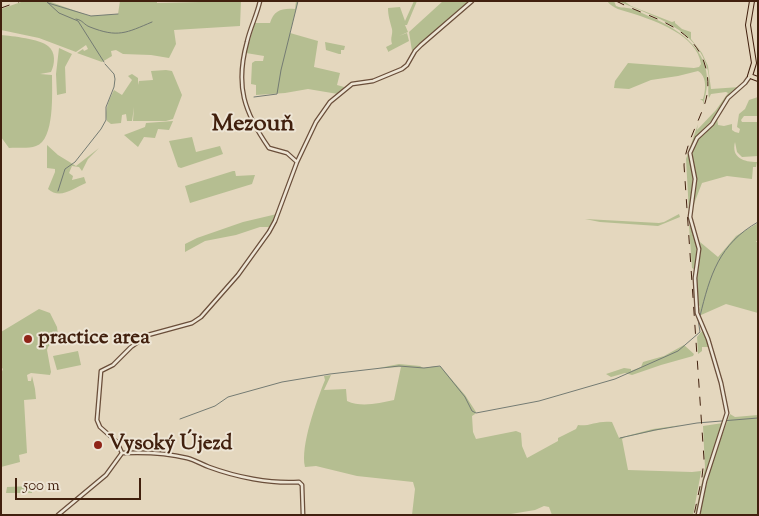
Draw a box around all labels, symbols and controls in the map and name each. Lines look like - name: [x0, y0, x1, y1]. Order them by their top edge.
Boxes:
- district label: Mezouň: [211, 112, 295, 140]
- place label: practice area: [38, 326, 150, 352]
- marker: practice area: [22, 333, 34, 345]
- place label: Vysoký Újezd: [108, 432, 232, 458]
- marker: Vysoký Újezd: [92, 439, 104, 451]
- scale bar: [18, 468, 144, 500]
- text: 500 m: [23, 476, 60, 497]

